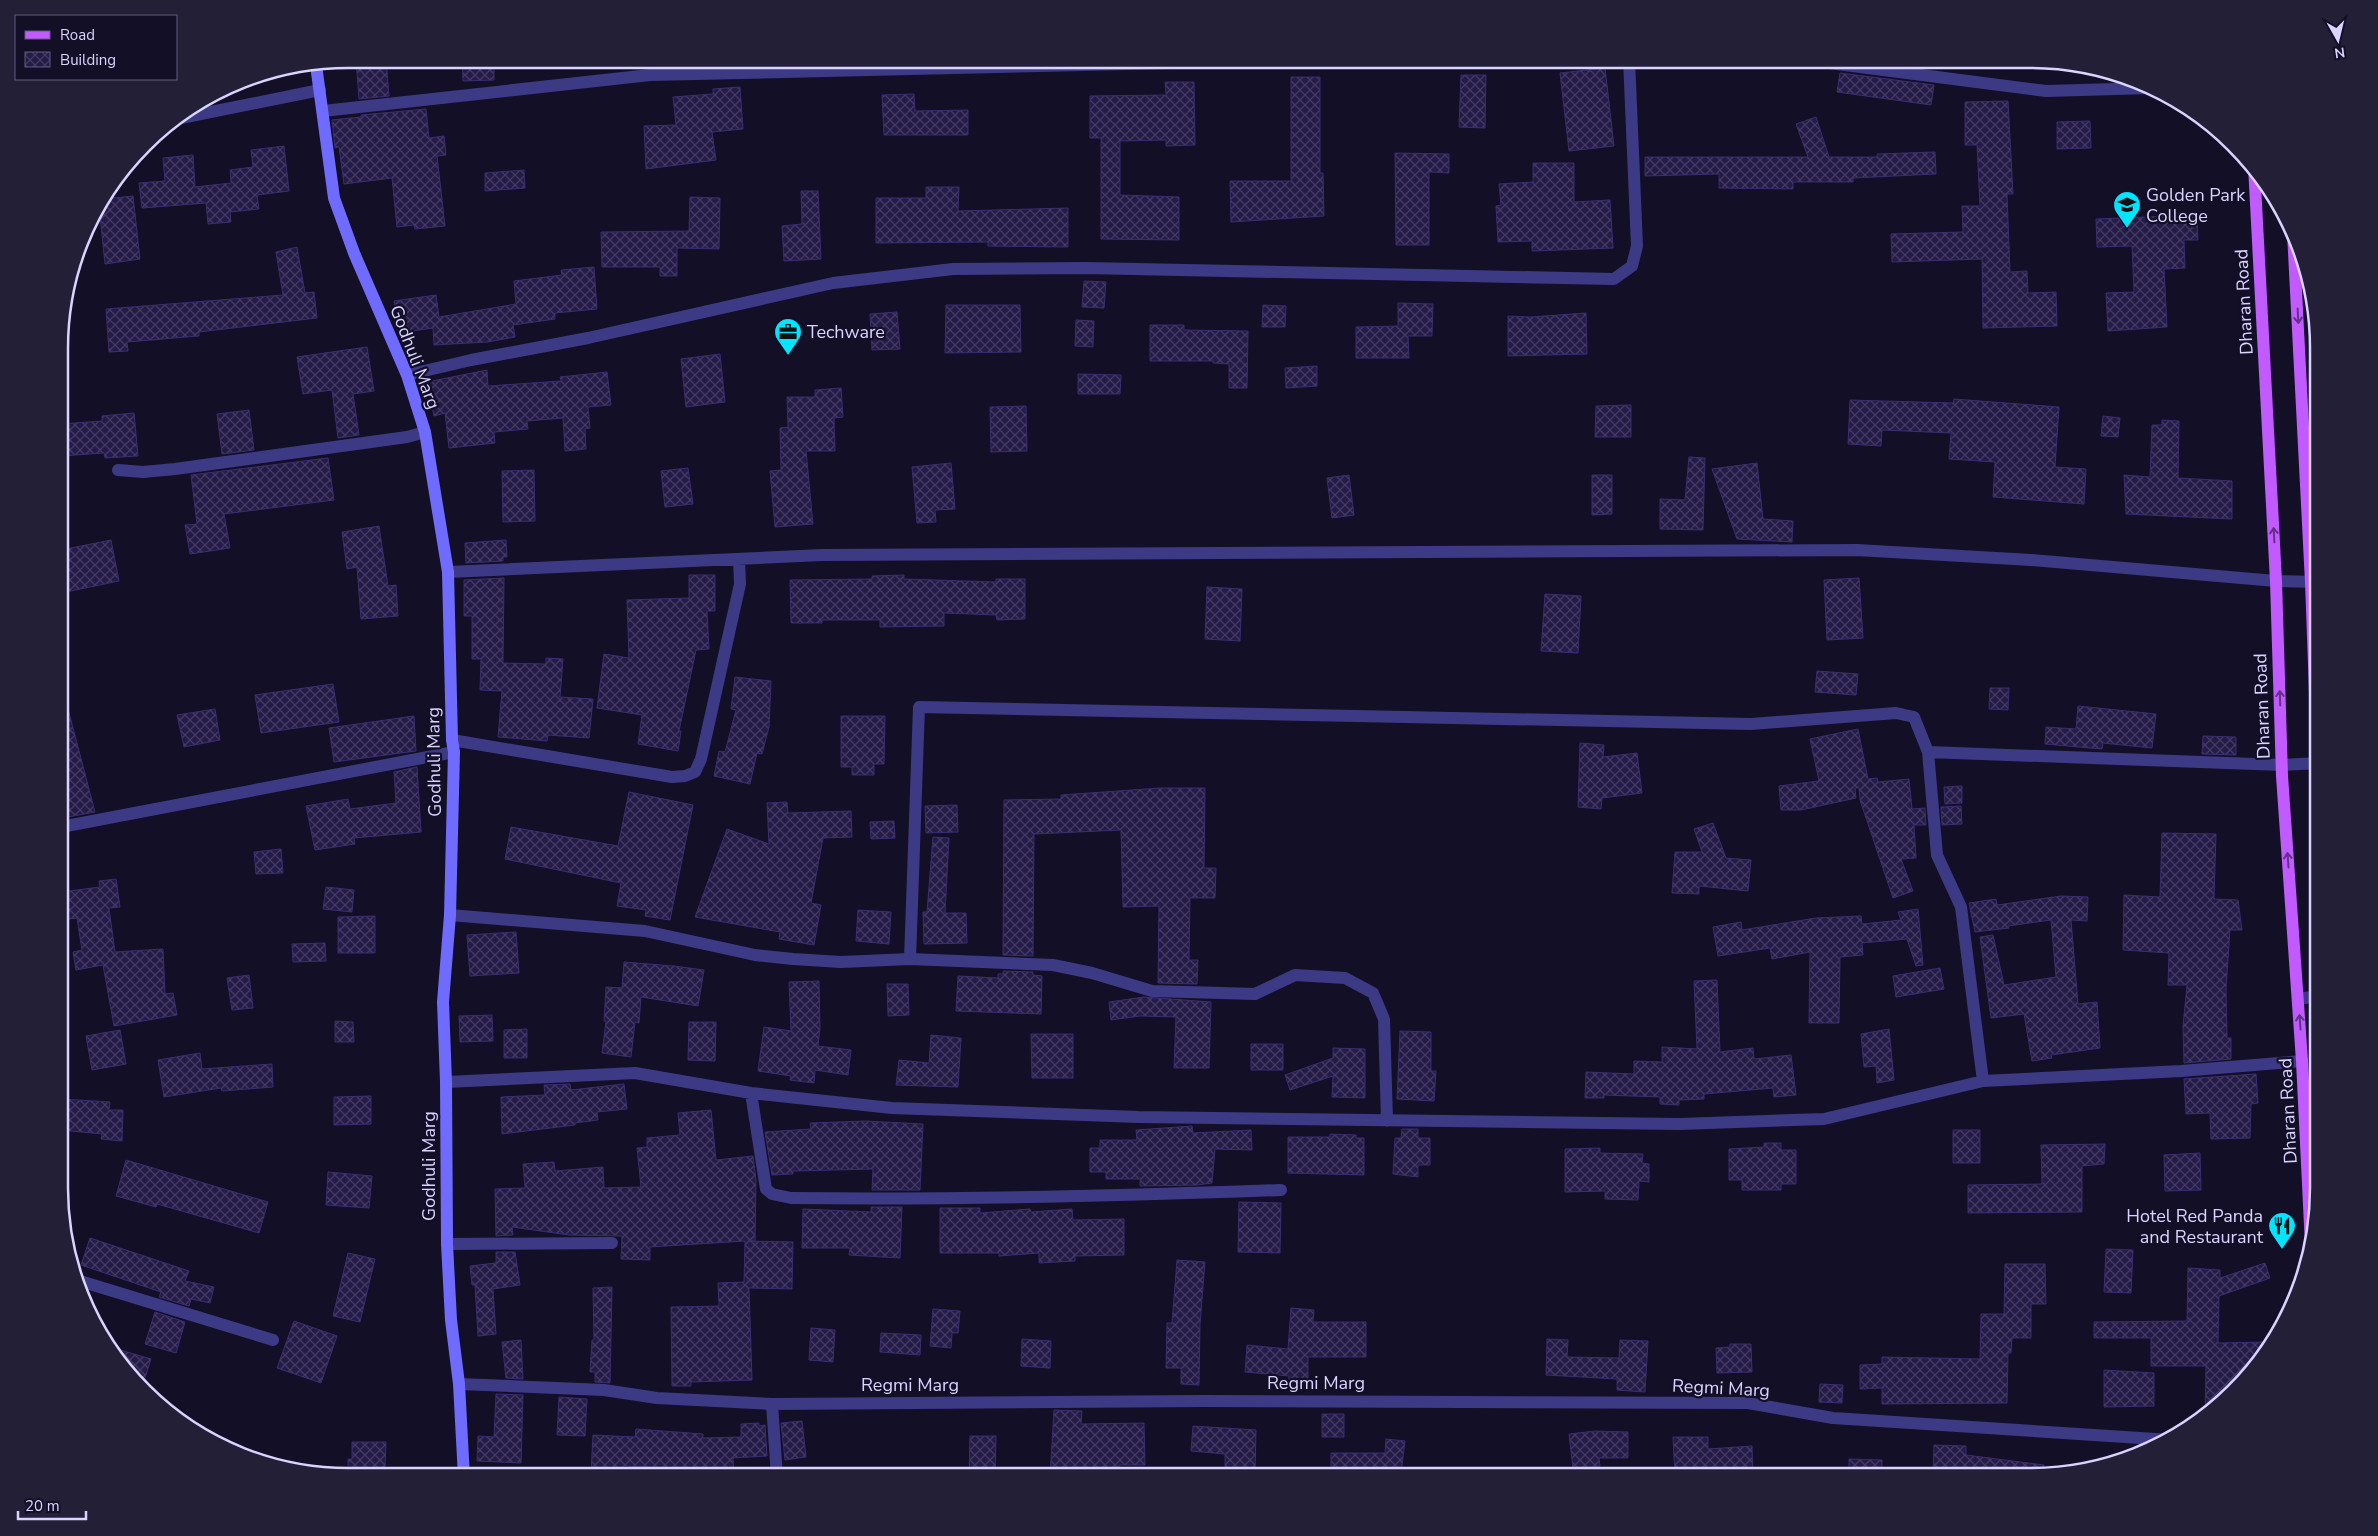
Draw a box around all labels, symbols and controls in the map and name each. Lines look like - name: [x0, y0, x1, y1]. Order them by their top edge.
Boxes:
- legend: [15, 15, 178, 80]
- north arrow: [2313, 15, 2363, 65]
- text: Road: [60, 25, 95, 45]
- text: N: [2333, 42, 2346, 63]
- text: Building: [60, 50, 116, 70]
- place label: Golden Park College: [2146, 183, 2246, 228]
- school or university icon: Golden Park College: [2112, 190, 2142, 229]
- street label: Dharan Road: [2229, 249, 2259, 355]
- street label: Godhuli Marg: [384, 301, 446, 413]
- one-way arrow: [2293, 308, 2302, 324]
- office icon: Techware: [773, 317, 803, 356]
- place label: Techware: [807, 320, 885, 344]
- one-way arrow: [2269, 528, 2278, 544]
- street label: Dharan Road: [2248, 653, 2276, 759]
- one-way arrow: [2275, 690, 2284, 706]
- street label: Godhuli Marg: [421, 707, 447, 817]
- one-way arrow: [2283, 852, 2292, 868]
- one-way arrow: [2295, 1014, 2304, 1030]
- street label: Dharan Road: [2273, 1058, 2303, 1164]
- street label: Godhuli Marg: [417, 1111, 441, 1221]
- place label: Hotel Red Panda and Restaurant: [2126, 1204, 2264, 1249]
- restaurant icon: Hotel Red Panda and Restaurant: [2267, 1211, 2297, 1250]
- street label: Regmi Marg: [1267, 1371, 1365, 1395]
- street label: Regmi Marg: [861, 1373, 959, 1397]
- street label: Regmi Marg: [1671, 1373, 1771, 1403]
- scale bar: [18, 1488, 85, 1520]
- text: 20 m: [25, 1496, 60, 1516]

